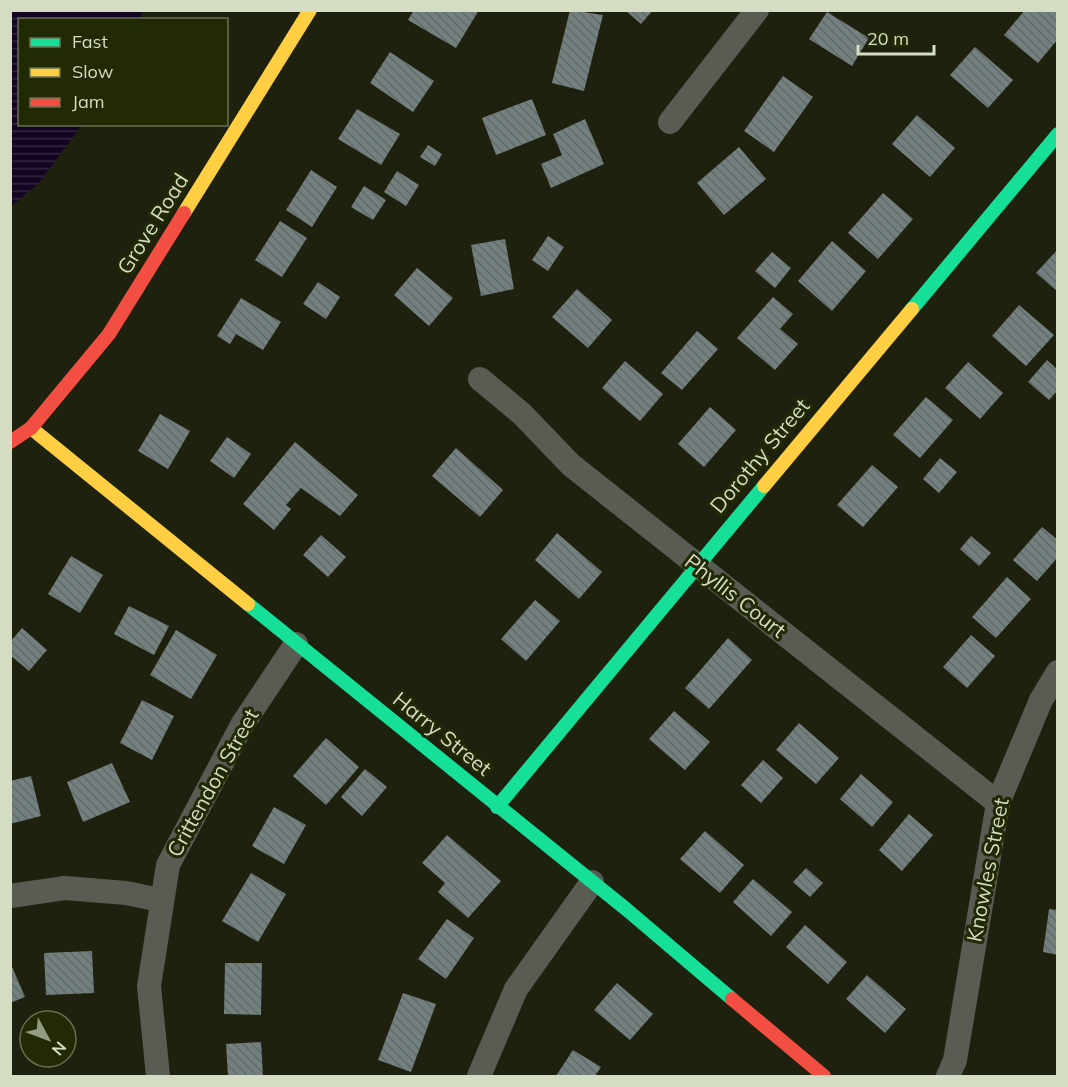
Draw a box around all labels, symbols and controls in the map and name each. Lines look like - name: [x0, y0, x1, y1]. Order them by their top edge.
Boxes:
- legend: [18, 18, 228, 126]
- scale bar: [858, 18, 934, 56]
- text: 20 m: [867, 27, 909, 50]
- text: Fast: [72, 30, 108, 53]
- text: Slow: [72, 60, 114, 83]
- text: Jam: [72, 90, 105, 113]
- street label: Grove Road: [111, 168, 193, 279]
- street label: Dorothy Street: [704, 393, 815, 518]
- street label: Phyllis Court: [680, 548, 791, 643]
- street label: Harry Street: [388, 686, 497, 781]
- street label: Crittendon Street: [161, 704, 264, 861]
- street label: Knowles Street: [960, 796, 1014, 944]
- north arrow: [18, 1009, 78, 1069]
- text: N: [48, 1038, 71, 1060]

